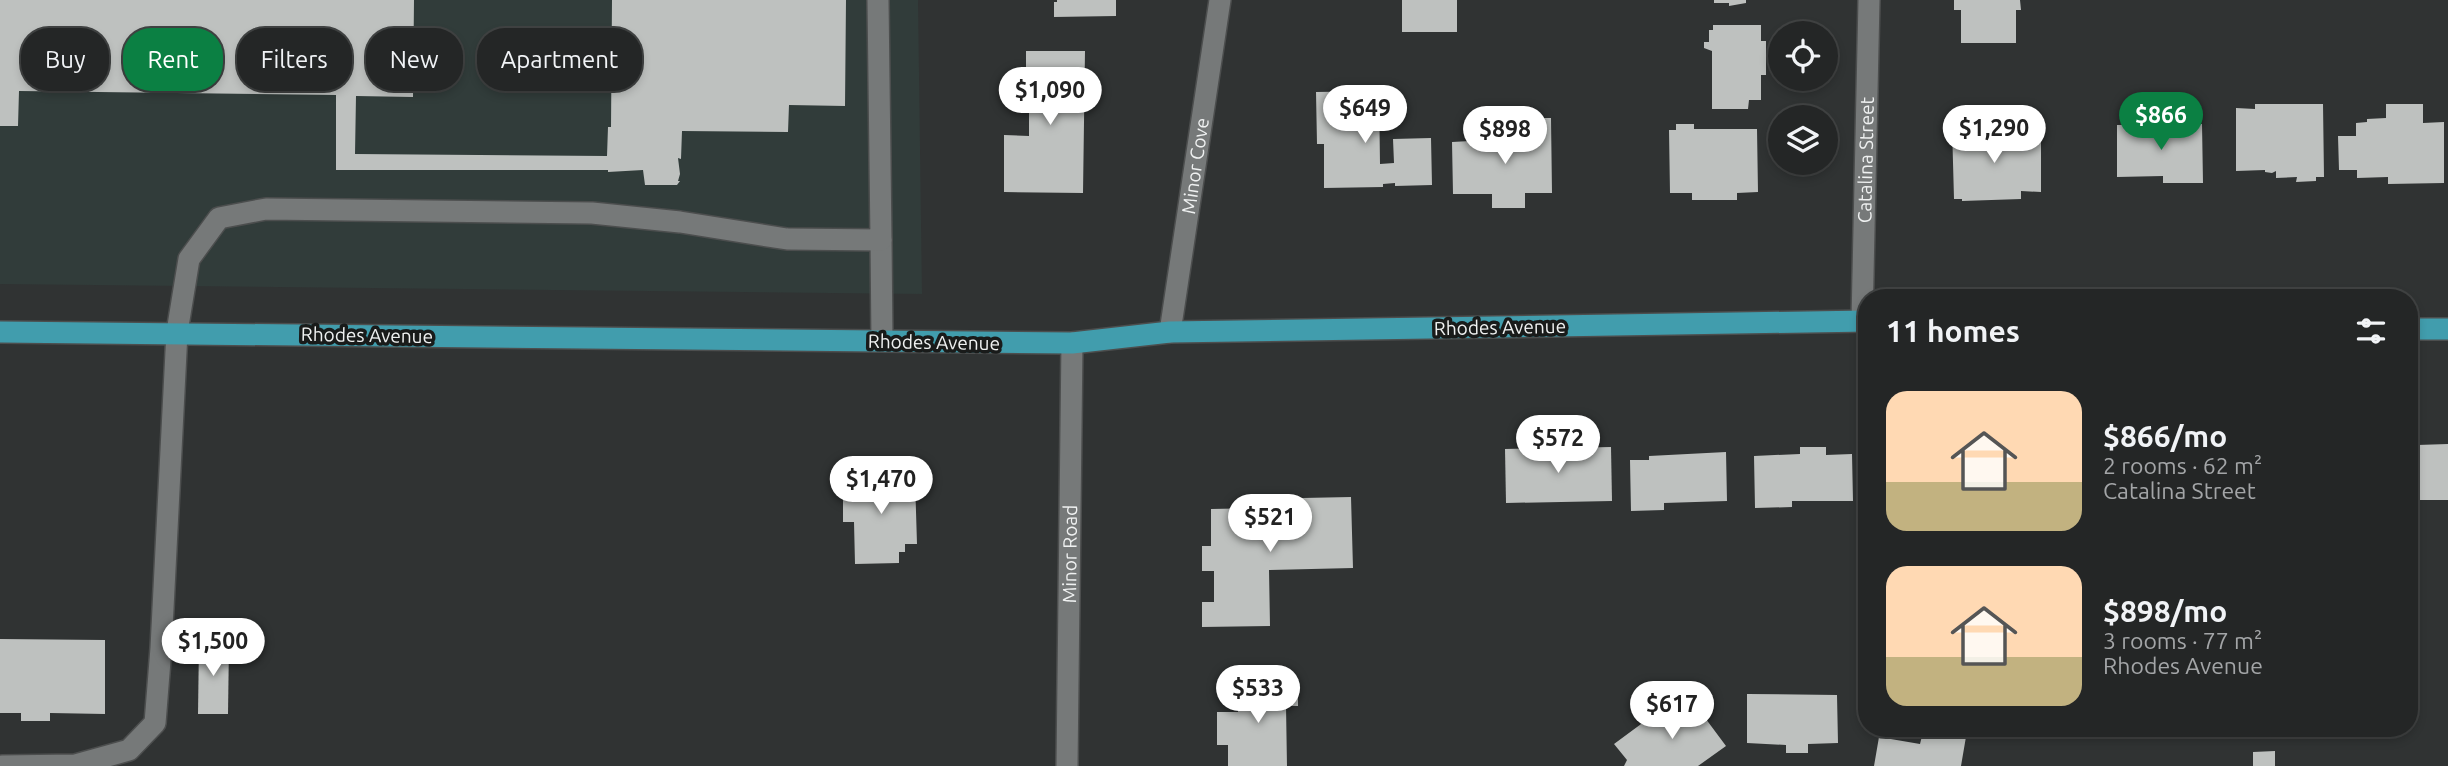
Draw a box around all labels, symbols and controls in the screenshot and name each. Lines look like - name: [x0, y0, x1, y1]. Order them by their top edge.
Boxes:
- map controls: [1768, 21, 1838, 175]
- button: locate: [1768, 21, 1838, 91]
- chip: Buy: [21, 28, 109, 91]
- chip: Rent: [123, 28, 223, 91]
- chip: Filters: [237, 28, 352, 91]
- chip: New: [366, 28, 463, 91]
- chip: Apartment: [477, 28, 642, 91]
- pin: $1,090: [993, 68, 1107, 127]
- text: $1,090: [1015, 77, 1085, 102]
- pin: $649: [1324, 86, 1406, 145]
- pin: $866: [2120, 92, 2202, 152]
- text: $649: [1339, 95, 1391, 120]
- street label: Catalina Street: [1853, 96, 1878, 223]
- text: $866: [2135, 102, 2187, 127]
- button: layers: [1768, 105, 1838, 175]
- pin: $898: [1464, 106, 1546, 166]
- pin: $1,290: [1937, 106, 2051, 165]
- text: $1,290: [1959, 115, 2029, 140]
- street label: Minor Cove: [1177, 116, 1213, 216]
- text: $898: [1479, 116, 1531, 141]
- icon: filters: [2352, 312, 2390, 350]
- text: 11 homes: [1886, 314, 2020, 348]
- street label: Rhodes Avenue: [1434, 315, 1566, 339]
- street label: Rhodes Avenue: [301, 323, 433, 347]
- street label: Rhodes Avenue: [868, 330, 1000, 354]
- pin: $572: [1517, 416, 1599, 475]
- icon: home: [1942, 419, 2026, 503]
- text: $866/mo: [2103, 419, 2227, 453]
- text: $572: [1532, 425, 1584, 450]
- text: 2 rooms · 62 m²: [2103, 453, 2262, 478]
- pin: $1,470: [824, 456, 938, 516]
- text: $1,470: [846, 466, 916, 491]
- text: Catalina Street: [2103, 478, 2256, 503]
- pin: $521: [1229, 494, 1311, 554]
- text: $521: [1244, 504, 1296, 529]
- street label: Minor Road: [1058, 505, 1081, 603]
- icon: home: [1942, 594, 2026, 678]
- text: $898/mo: [2103, 594, 2227, 628]
- pin: $1,500: [156, 618, 270, 678]
- text: $1,500: [178, 628, 248, 653]
- text: 3 rooms · 77 m²: [2103, 628, 2262, 653]
- text: Rhodes Avenue: [2103, 653, 2263, 678]
- pin: $533: [1217, 666, 1299, 725]
- text: $533: [1232, 675, 1284, 700]
- pin: $617: [1631, 682, 1713, 741]
- text: $617: [1646, 691, 1698, 716]

